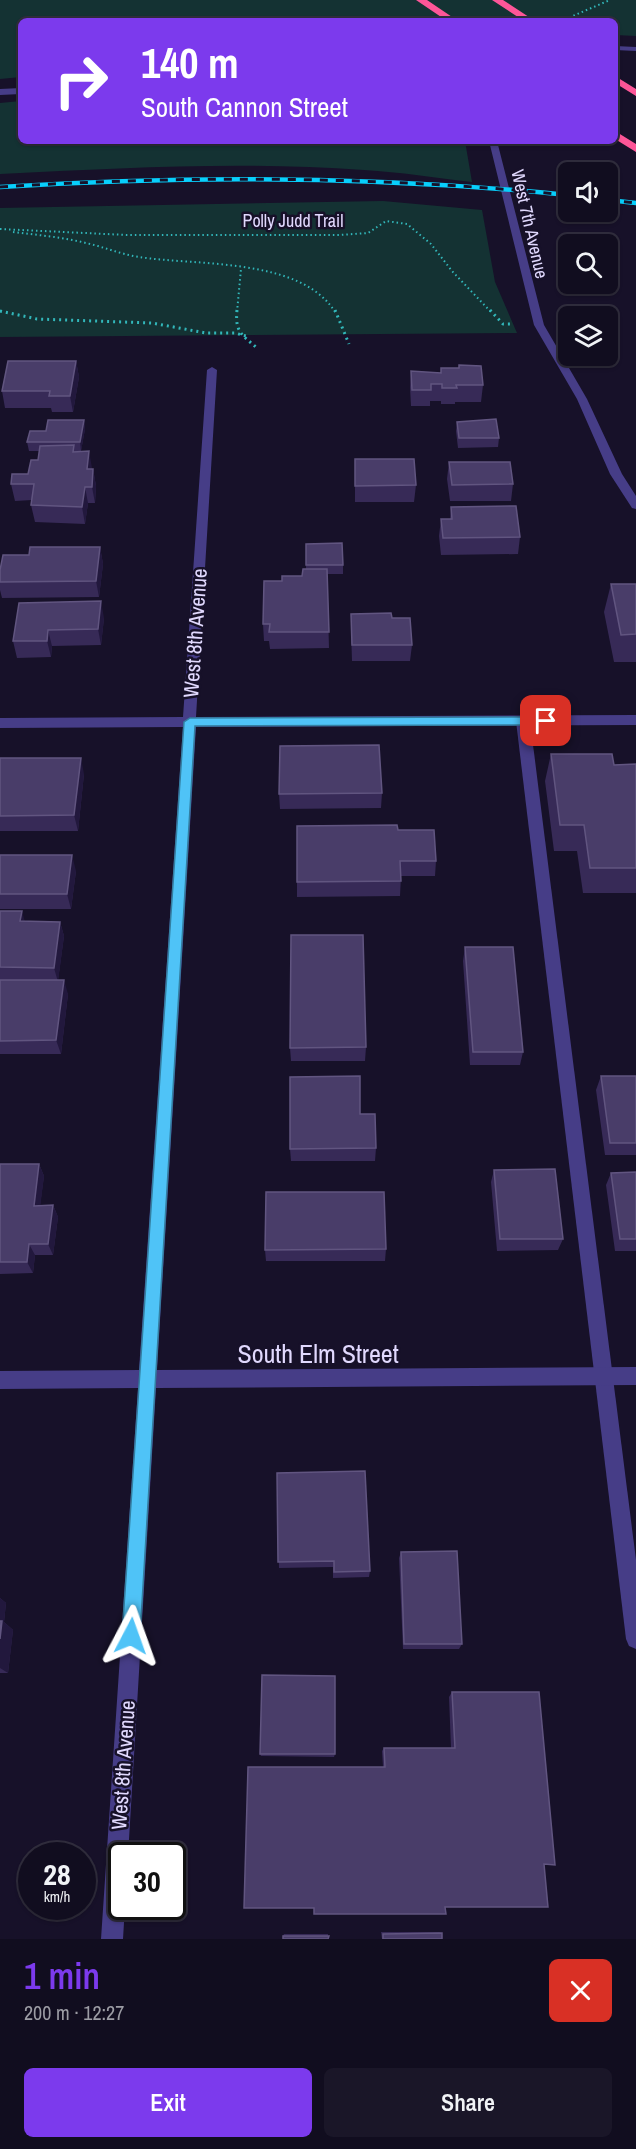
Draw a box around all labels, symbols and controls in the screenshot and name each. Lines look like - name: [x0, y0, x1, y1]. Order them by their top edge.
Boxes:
- text: 140 m: [141, 35, 239, 91]
- icon: right: [42, 42, 120, 120]
- text: South Cannon Street: [141, 89, 348, 125]
- map controls: [558, 162, 618, 366]
- button: sound: [558, 162, 618, 222]
- street label: West 7th Avenue: [505, 167, 555, 281]
- street label: Polly Judd Trail: [243, 208, 343, 233]
- button: search: [558, 234, 618, 294]
- button: layers: [558, 306, 618, 366]
- street label: West 8th Avenue: [176, 567, 214, 699]
- pin: [520, 695, 571, 746]
- icon: arrive: [529, 704, 562, 737]
- street label: South Elm Street: [237, 1336, 399, 1371]
- position arrow: [99, 1604, 163, 1668]
- street label: West 8th Avenue: [104, 1699, 142, 1831]
- speed limit sign: 30: [108, 1842, 186, 1920]
- text: 28: [43, 1854, 71, 1894]
- text: km/h: [44, 1886, 70, 1907]
- text: 1 min: [24, 1952, 100, 2000]
- button: close: [549, 1959, 612, 2022]
- text: 200 m · 12:27: [24, 1999, 124, 2026]
- button: Exit: [24, 2068, 312, 2137]
- button: Share: [324, 2068, 612, 2137]

